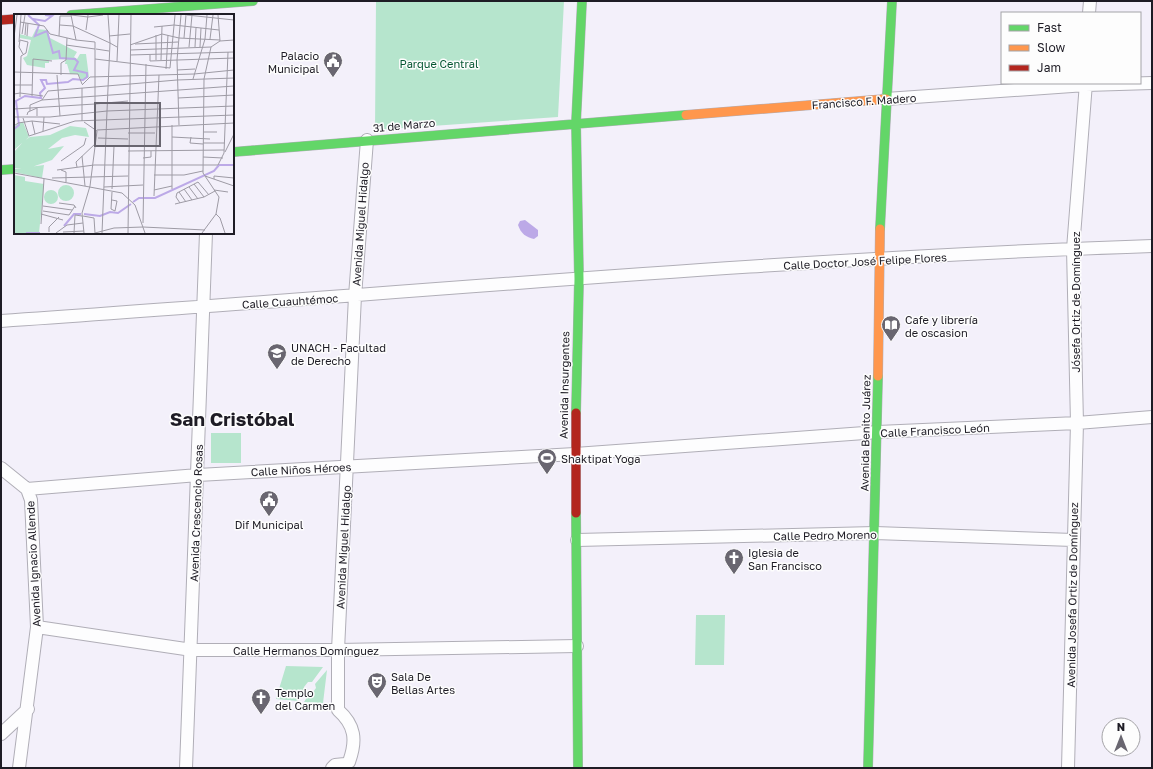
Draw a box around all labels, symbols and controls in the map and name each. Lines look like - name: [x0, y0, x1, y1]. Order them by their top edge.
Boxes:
- legend: [1001, 12, 1141, 84]
- inset map: [14, 14, 234, 234]
- text: Fast: [1037, 20, 1062, 35]
- text: Slow: [1037, 40, 1065, 55]
- place label: Palacio Municipal: [268, 49, 319, 75]
- public building icon: Palacio Municipal: [322, 50, 344, 78]
- park label: Parque Central: [400, 57, 479, 70]
- text: Jam: [1037, 60, 1061, 75]
- street label: Francisco F. Madero: [811, 91, 917, 111]
- street label: 31 de Marzo: [372, 116, 436, 134]
- street label: Avenida Miguel Hidalgo: [349, 161, 371, 286]
- street label: Jósefa Ortiz de Domínguez: [1069, 231, 1082, 372]
- street label: Calle Doctor José Felipe Flores: [783, 250, 947, 272]
- street label: Calle Cuauhtémoc: [241, 291, 339, 311]
- place label: Cafe y librería de oscasion: [905, 313, 978, 339]
- library icon: Cafe y librería de oscasion: [880, 314, 902, 342]
- street label: Avenida Insurgentes: [557, 331, 571, 439]
- place label: UNACH - Facultad de Derecho: [291, 341, 386, 367]
- school or university icon: UNACH - Facultad de Derecho: [266, 342, 288, 370]
- street label: Avenida Benito Juárez: [857, 374, 873, 492]
- district label: San Cristóbal: [170, 407, 294, 430]
- street label: Calle Francisco León: [880, 421, 990, 439]
- street label: Avenida Crescencio Rosas: [187, 444, 205, 582]
- sports icon: Shaktipat Yoga: [536, 447, 558, 475]
- place label: Shaktipat Yoga: [561, 452, 641, 465]
- street label: Calle Niños Héroes: [250, 460, 352, 478]
- street label: Avenida Miguel Hidalgo: [333, 484, 353, 609]
- public building icon: Dif Municipal: [258, 489, 280, 517]
- street label: Avenida Ignacio Allende: [23, 501, 43, 627]
- street label: Avenida Josefa Ortiz de Domínguez: [1064, 502, 1080, 688]
- place label: Dif Municipal: [235, 518, 304, 531]
- street label: Calle Pedro Moreno: [773, 528, 877, 542]
- place label: Iglesia de San Francisco: [748, 546, 822, 572]
- church icon: Iglesia de San Francisco: [723, 547, 745, 575]
- street label: Calle Hermanos Domínguez: [233, 644, 379, 657]
- place label: Sala De Bellas Artes: [391, 670, 455, 696]
- theatre icon: Sala De Bellas Artes: [366, 671, 388, 699]
- place label: Templo del Carmen: [275, 686, 335, 712]
- church icon: Templo del Carmen: [250, 687, 272, 715]
- north arrow: [1101, 717, 1141, 757]
- text: N: [1117, 720, 1125, 733]

